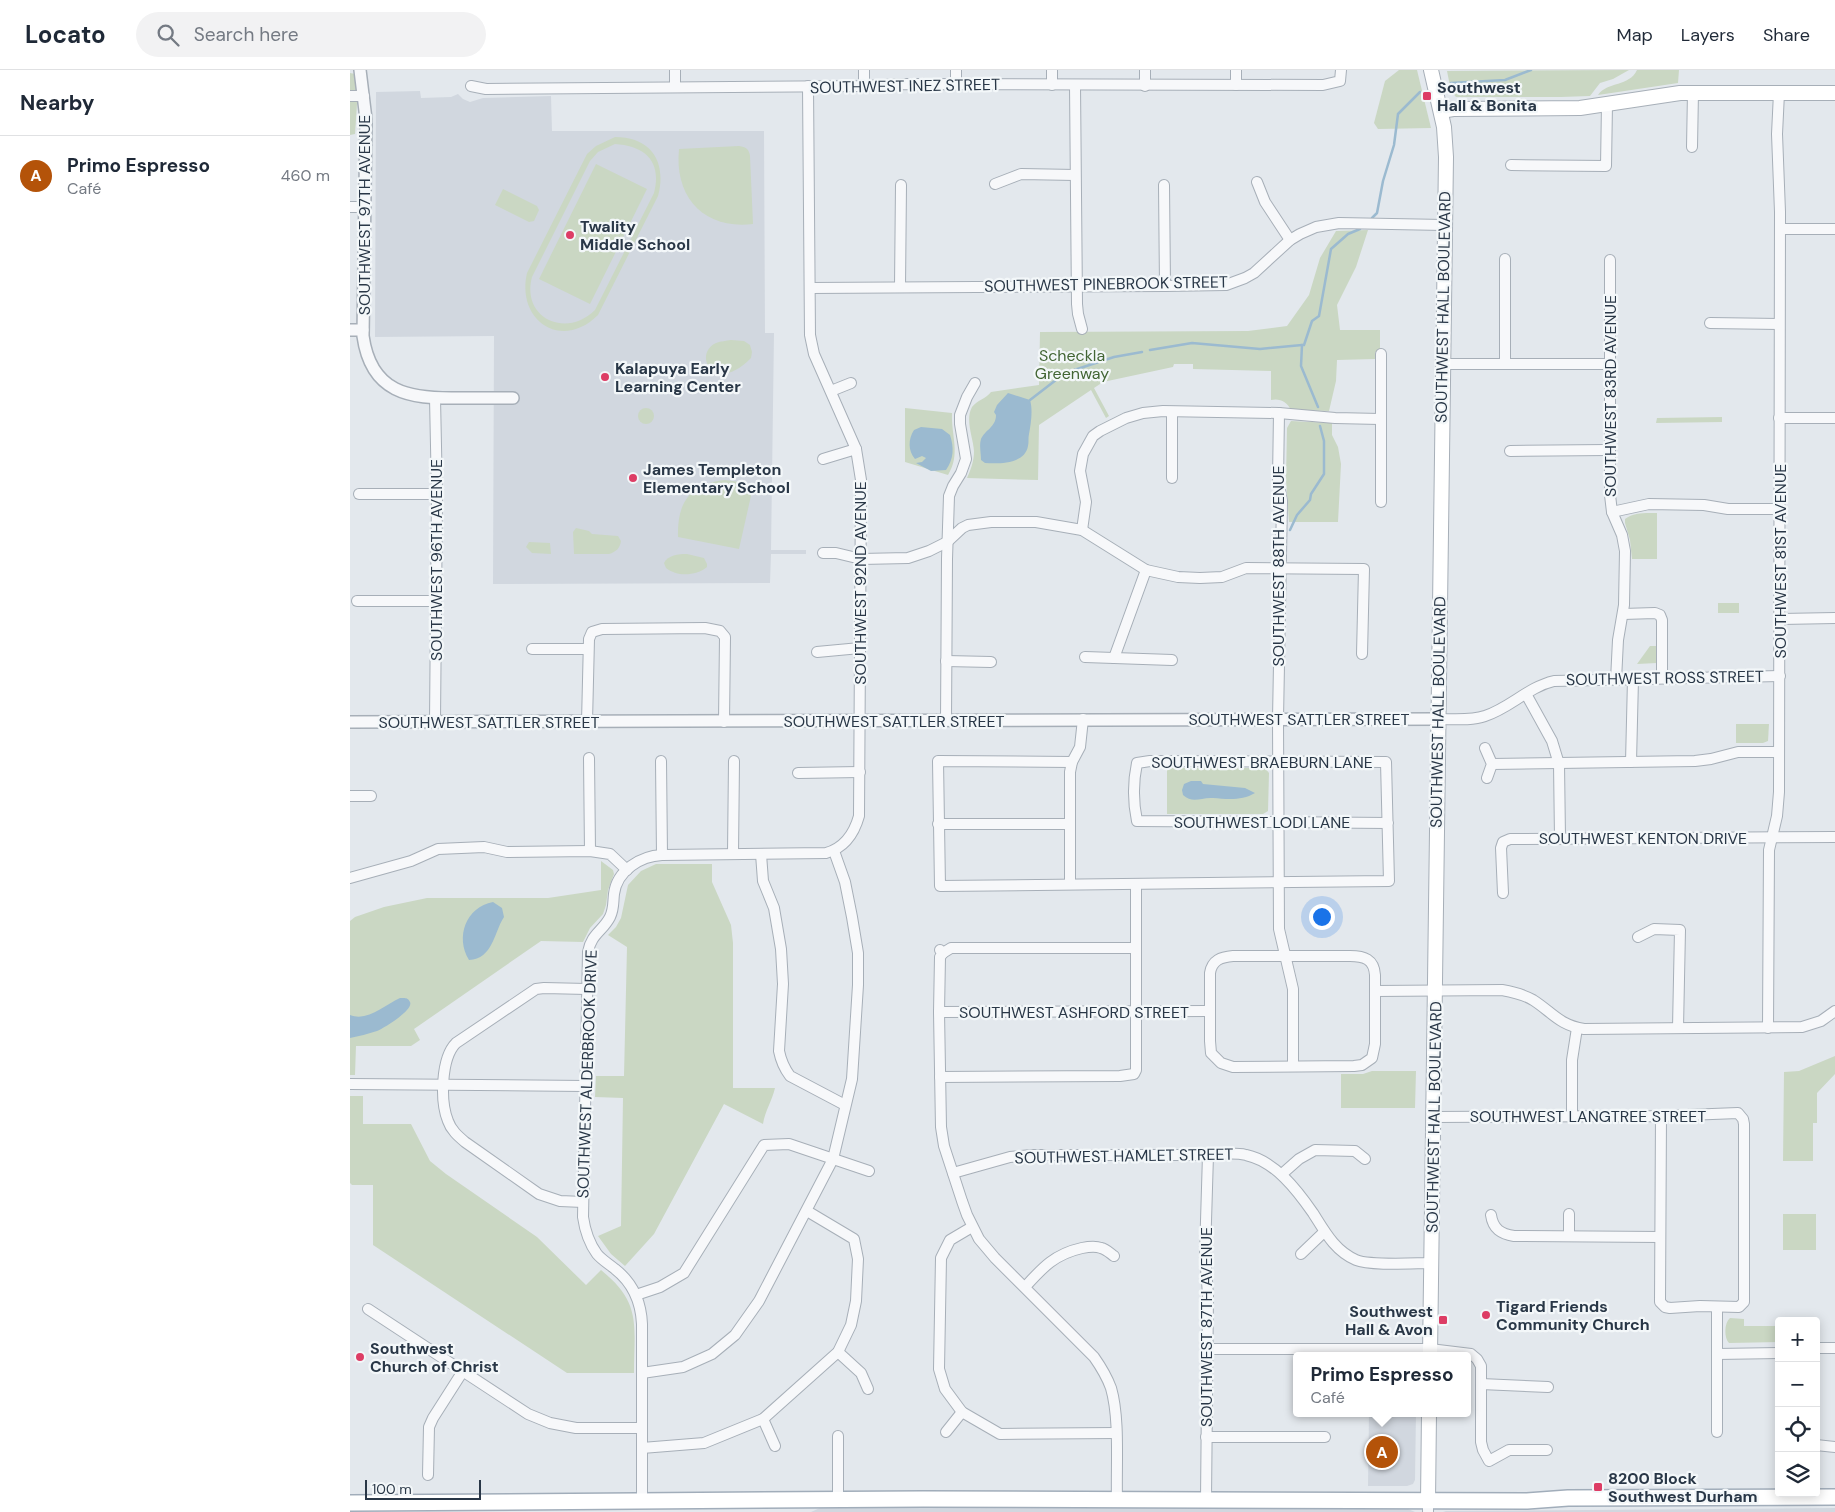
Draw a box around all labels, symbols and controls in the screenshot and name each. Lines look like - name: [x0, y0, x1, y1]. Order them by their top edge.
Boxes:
- search box: [136, 12, 486, 57]
- text: Locato: [25, 19, 106, 50]
- icon: search: [154, 21, 182, 49]
- text: Search here: [194, 22, 299, 47]
- text: Map: [1617, 23, 1653, 47]
- text: Layers: [1681, 23, 1735, 47]
- text: Share: [1763, 23, 1810, 47]
- street label: SOUTHWEST INEZ STREET: [810, 74, 1000, 98]
- place label: Southwest Hall & Bonita: [1437, 77, 1537, 116]
- text: Nearby: [20, 89, 94, 117]
- marker: Southwest Hall & Bonita: [1421, 90, 1433, 102]
- street label: SOUTHWEST 97TH AVENUE: [354, 115, 375, 315]
- text: Primo Espresso: [67, 153, 210, 178]
- text: A: [30, 165, 42, 186]
- text: 460 m: [281, 165, 330, 186]
- text: Café: [67, 178, 101, 199]
- street label: SOUTHWEST HALL BOULEVARD: [1430, 191, 1456, 423]
- place label: Twality Middle School: [580, 216, 690, 255]
- marker: Twality Middle School: [564, 229, 576, 241]
- street label: SOUTHWEST PINEBROOK STREET: [984, 271, 1228, 297]
- street label: SOUTHWEST 83RD AVENUE: [1600, 295, 1621, 497]
- park label: Scheckla Greenway: [1035, 345, 1109, 384]
- place label: Kalapuya Early Learning Center: [615, 358, 741, 397]
- marker: Kalapuya Early Learning Center: [599, 371, 611, 383]
- street label: SOUTHWEST 96TH AVENUE: [426, 459, 447, 661]
- place label: James Templeton Elementary School: [643, 459, 790, 498]
- street label: SOUTHWEST 81ST AVENUE: [1770, 464, 1791, 658]
- street label: SOUTHWEST 88TH AVENUE: [1268, 465, 1289, 667]
- marker: James Templeton Elementary School: [627, 472, 639, 484]
- street label: SOUTHWEST 92ND AVENUE: [850, 481, 871, 685]
- street label: SOUTHWEST HALL BOULEVARD: [1425, 596, 1451, 828]
- street label: SOUTHWEST ROSS STREET: [1566, 666, 1764, 690]
- street label: SOUTHWEST SATTLER STREET: [1188, 709, 1410, 730]
- street label: SOUTHWEST SATTLER STREET: [783, 711, 1005, 732]
- street label: SOUTHWEST SATTLER STREET: [378, 712, 600, 733]
- street label: SOUTHWEST BRAEBURN LANE: [1151, 752, 1373, 773]
- street label: SOUTHWEST LODI LANE: [1174, 812, 1350, 833]
- street label: SOUTHWEST KENTON DRIVE: [1539, 828, 1747, 849]
- your location: [1309, 904, 1335, 930]
- street label: SOUTHWEST ALDERBROOK DRIVE: [572, 949, 602, 1199]
- street label: SOUTHWEST HALL BOULEVARD: [1421, 1001, 1447, 1233]
- street label: SOUTHWEST ASHFORD STREET: [959, 1002, 1189, 1023]
- street label: SOUTHWEST LANGTREE STREET: [1470, 1106, 1706, 1127]
- street label: SOUTHWEST HAMLET STREET: [1014, 1144, 1234, 1168]
- street label: SOUTHWEST 87TH AVENUE: [1196, 1227, 1217, 1427]
- place label: Tigard Friends Community Church: [1496, 1296, 1650, 1335]
- place label: Southwest Hall & Avon: [1345, 1301, 1433, 1340]
- marker: Tigard Friends Community Church: [1480, 1309, 1492, 1321]
- marker: Southwest Hall & Avon: [1437, 1314, 1449, 1326]
- map controls: [1775, 1317, 1820, 1497]
- button: +: [1775, 1317, 1820, 1362]
- place label: Southwest Church of Christ: [370, 1338, 499, 1377]
- marker: Southwest Church of Christ: [354, 1351, 366, 1363]
- popup: [1293, 1352, 1471, 1417]
- text: Primo Espresso: [1310, 1362, 1454, 1387]
- button: −: [1775, 1362, 1820, 1407]
- text: Café: [1310, 1387, 1345, 1408]
- button: locate: [1775, 1407, 1820, 1452]
- pin: A: [1366, 1433, 1398, 1471]
- button: layers: [1775, 1452, 1820, 1497]
- place label: 8200 Block Southwest Durham: [1608, 1468, 1758, 1507]
- scale bar: [365, 1477, 481, 1500]
- text: 100 m: [372, 1480, 412, 1498]
- marker: 8200 Block Southwest Durham: [1592, 1481, 1604, 1493]

